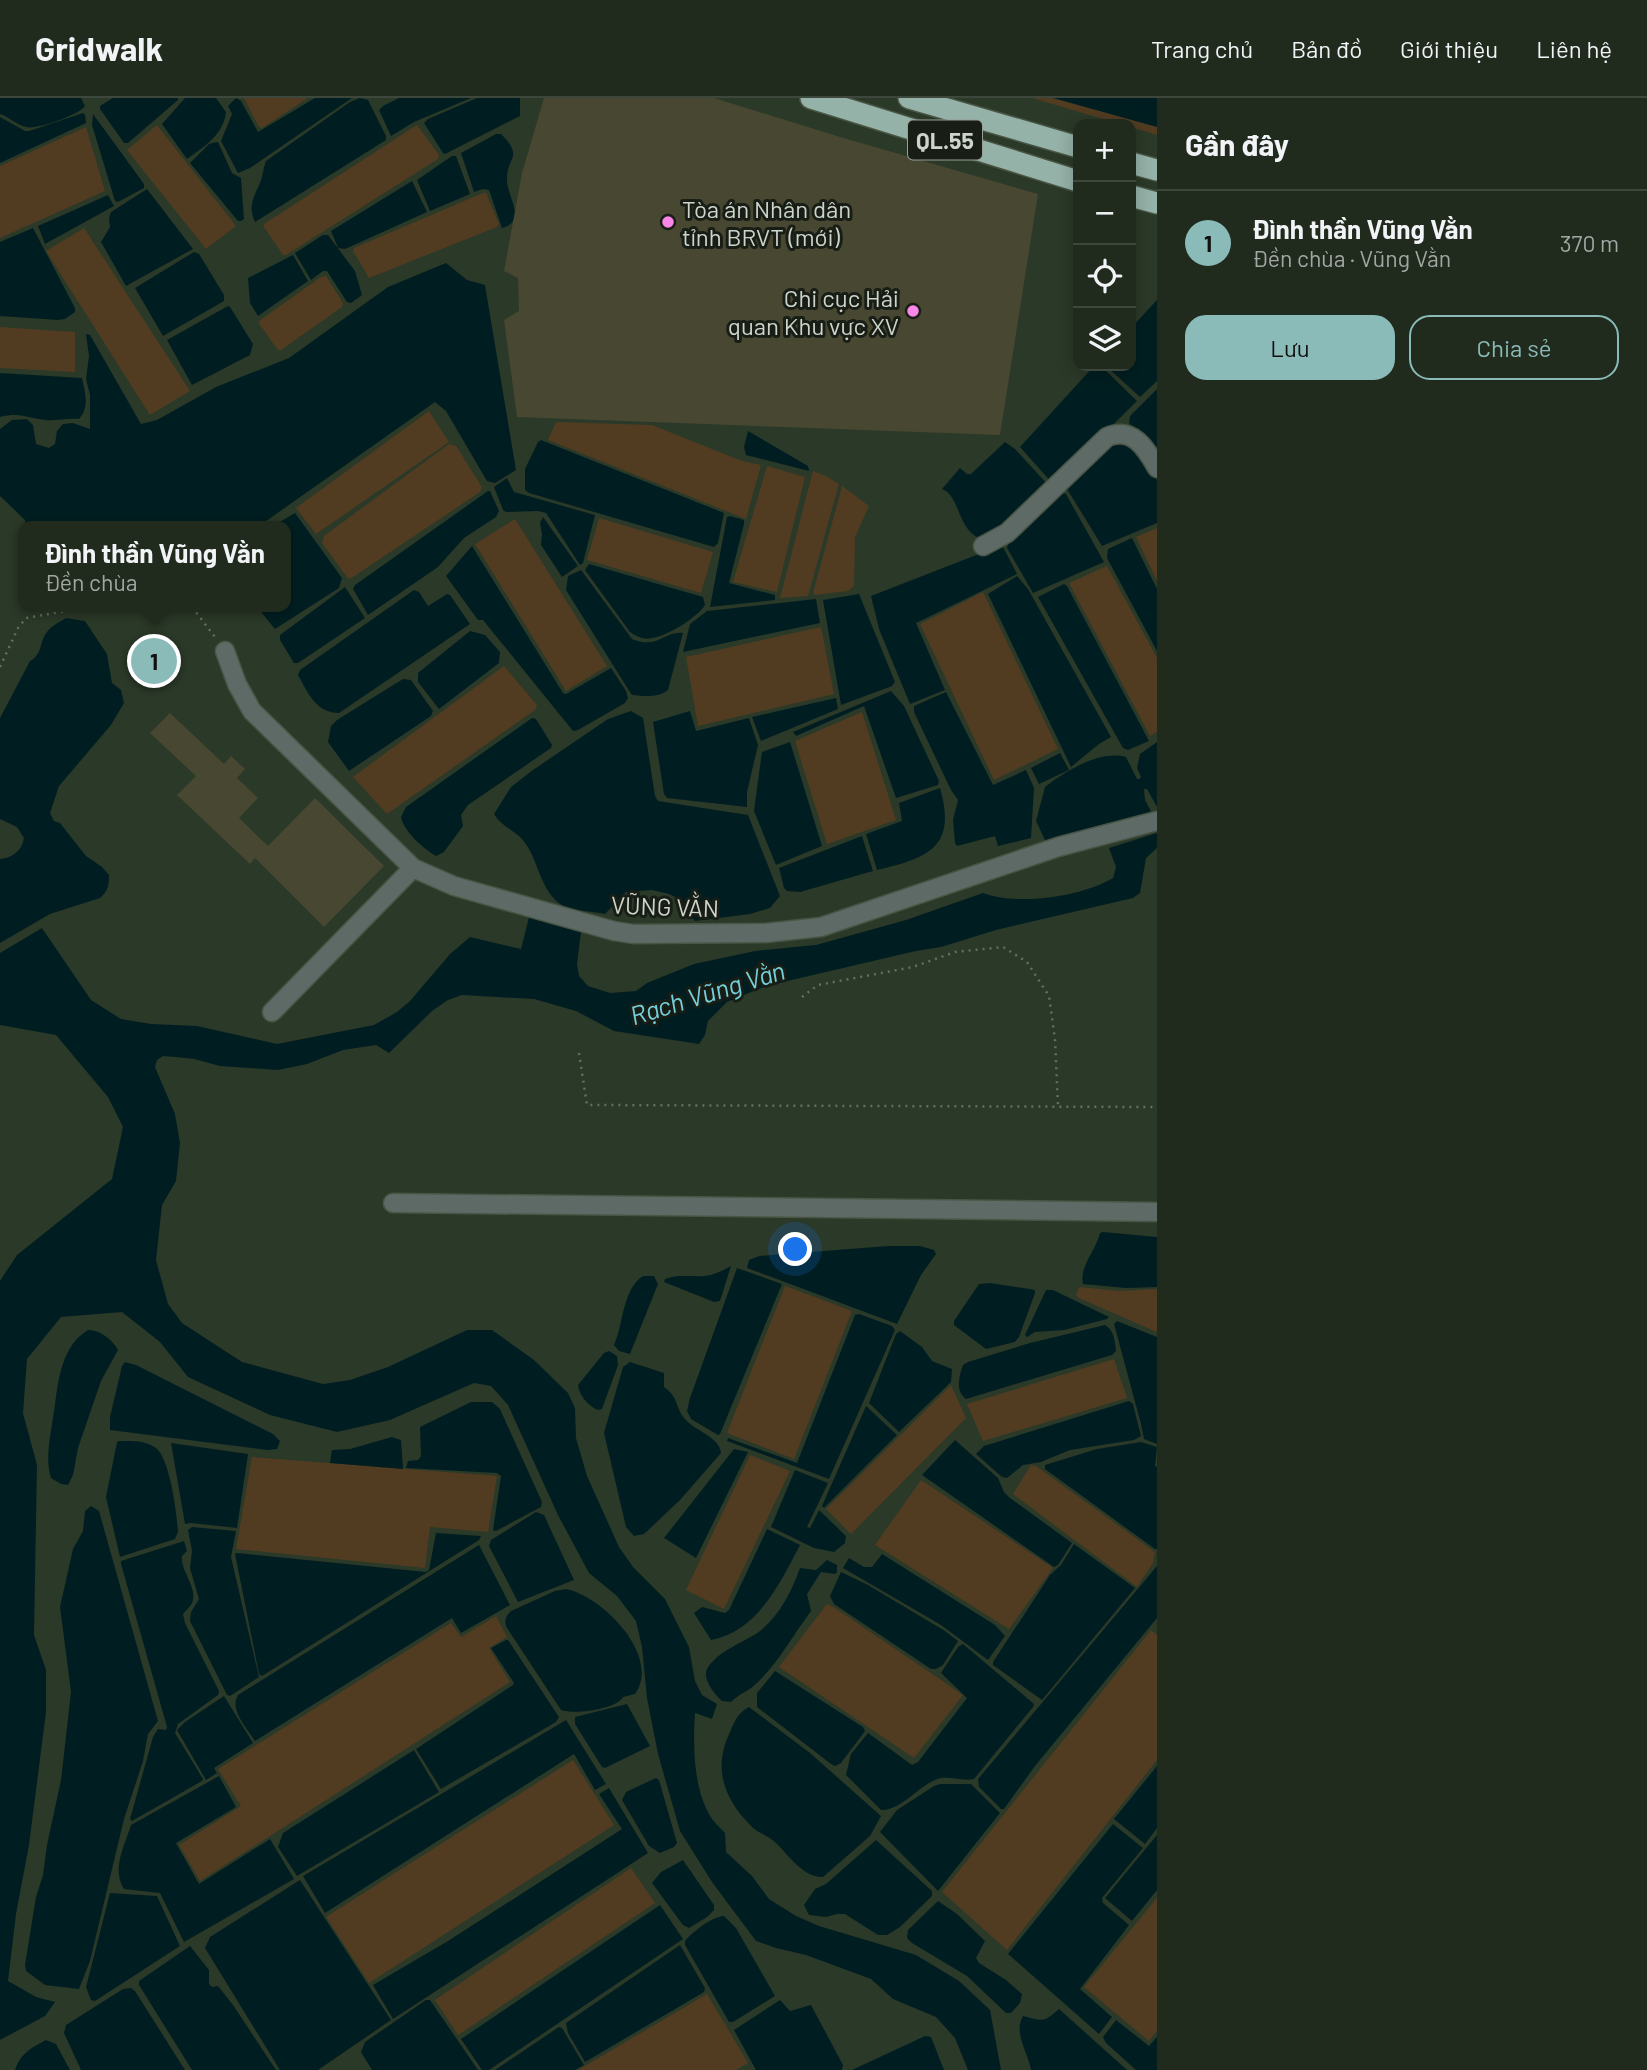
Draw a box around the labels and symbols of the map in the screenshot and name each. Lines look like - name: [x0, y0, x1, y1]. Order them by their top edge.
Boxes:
- road number: QL.55: [908, 120, 982, 159]
- place label: Tòa án Nhân dân tỉnh BRVT (mới): [682, 194, 851, 251]
- marker: Tòa án Nhân dân tỉnh BRVT (mới): [660, 214, 676, 230]
- place label: Chi cục Hải quan Khu vực XV: [728, 283, 899, 340]
- marker: Chi cục Hải quan Khu vực XV: [905, 303, 921, 319]
- pin: 1: [131, 635, 177, 687]
- street label: VŨNG VẰN: [610, 889, 720, 922]
- water label: Rạch Vũng Vằn: [626, 954, 788, 1030]
- your location: [778, 1232, 812, 1266]

